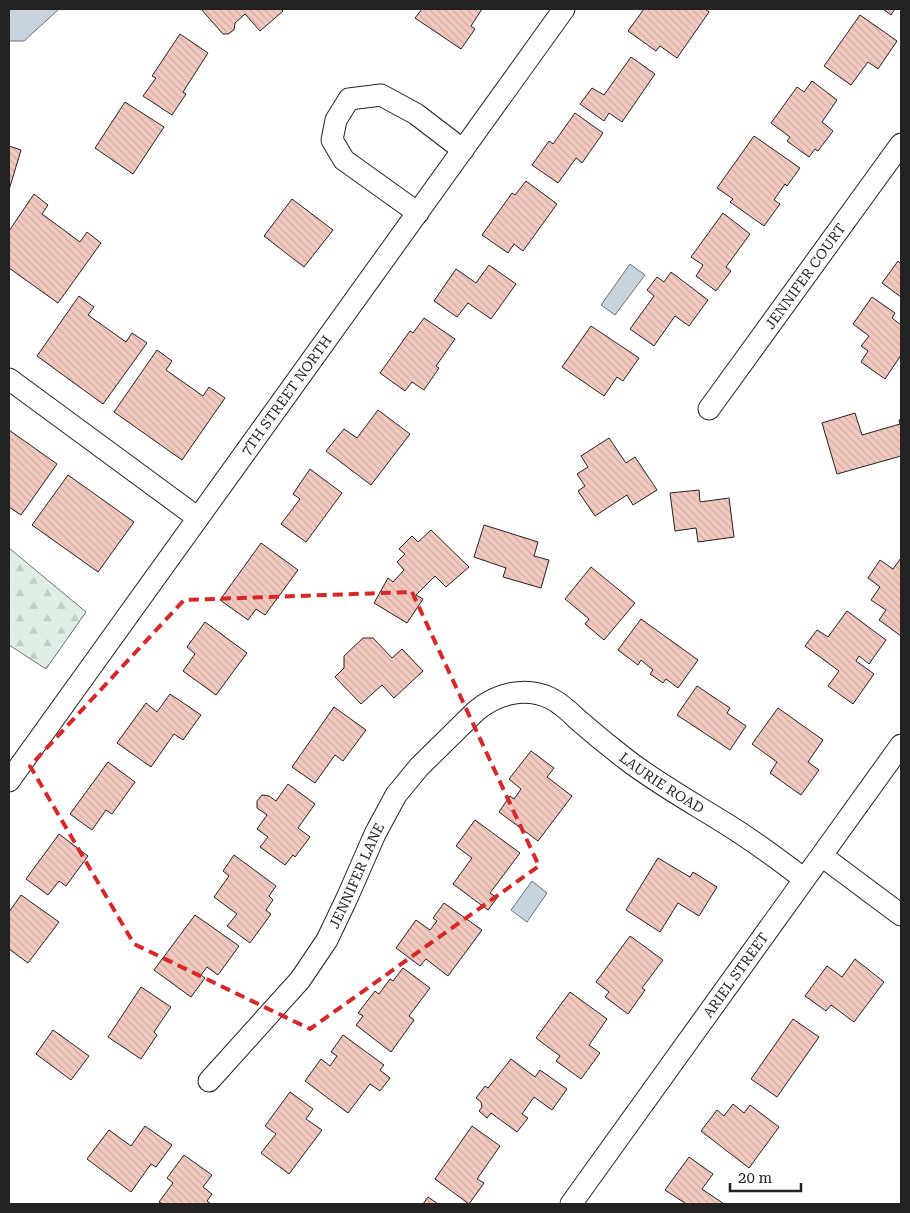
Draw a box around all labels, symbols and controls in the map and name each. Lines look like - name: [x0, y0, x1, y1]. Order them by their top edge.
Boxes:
- street label: JENNIFER COURT: [762, 220, 849, 332]
- street label: 7TH STREET NORTH: [238, 332, 335, 458]
- street label: LAURIE ROAD: [616, 749, 707, 817]
- street label: JENNIFER LANE: [326, 820, 387, 931]
- street label: ARIEL STREET: [700, 929, 772, 1021]
- scale bar: [730, 1160, 801, 1192]
- text: 20 m: [738, 1169, 773, 1187]

